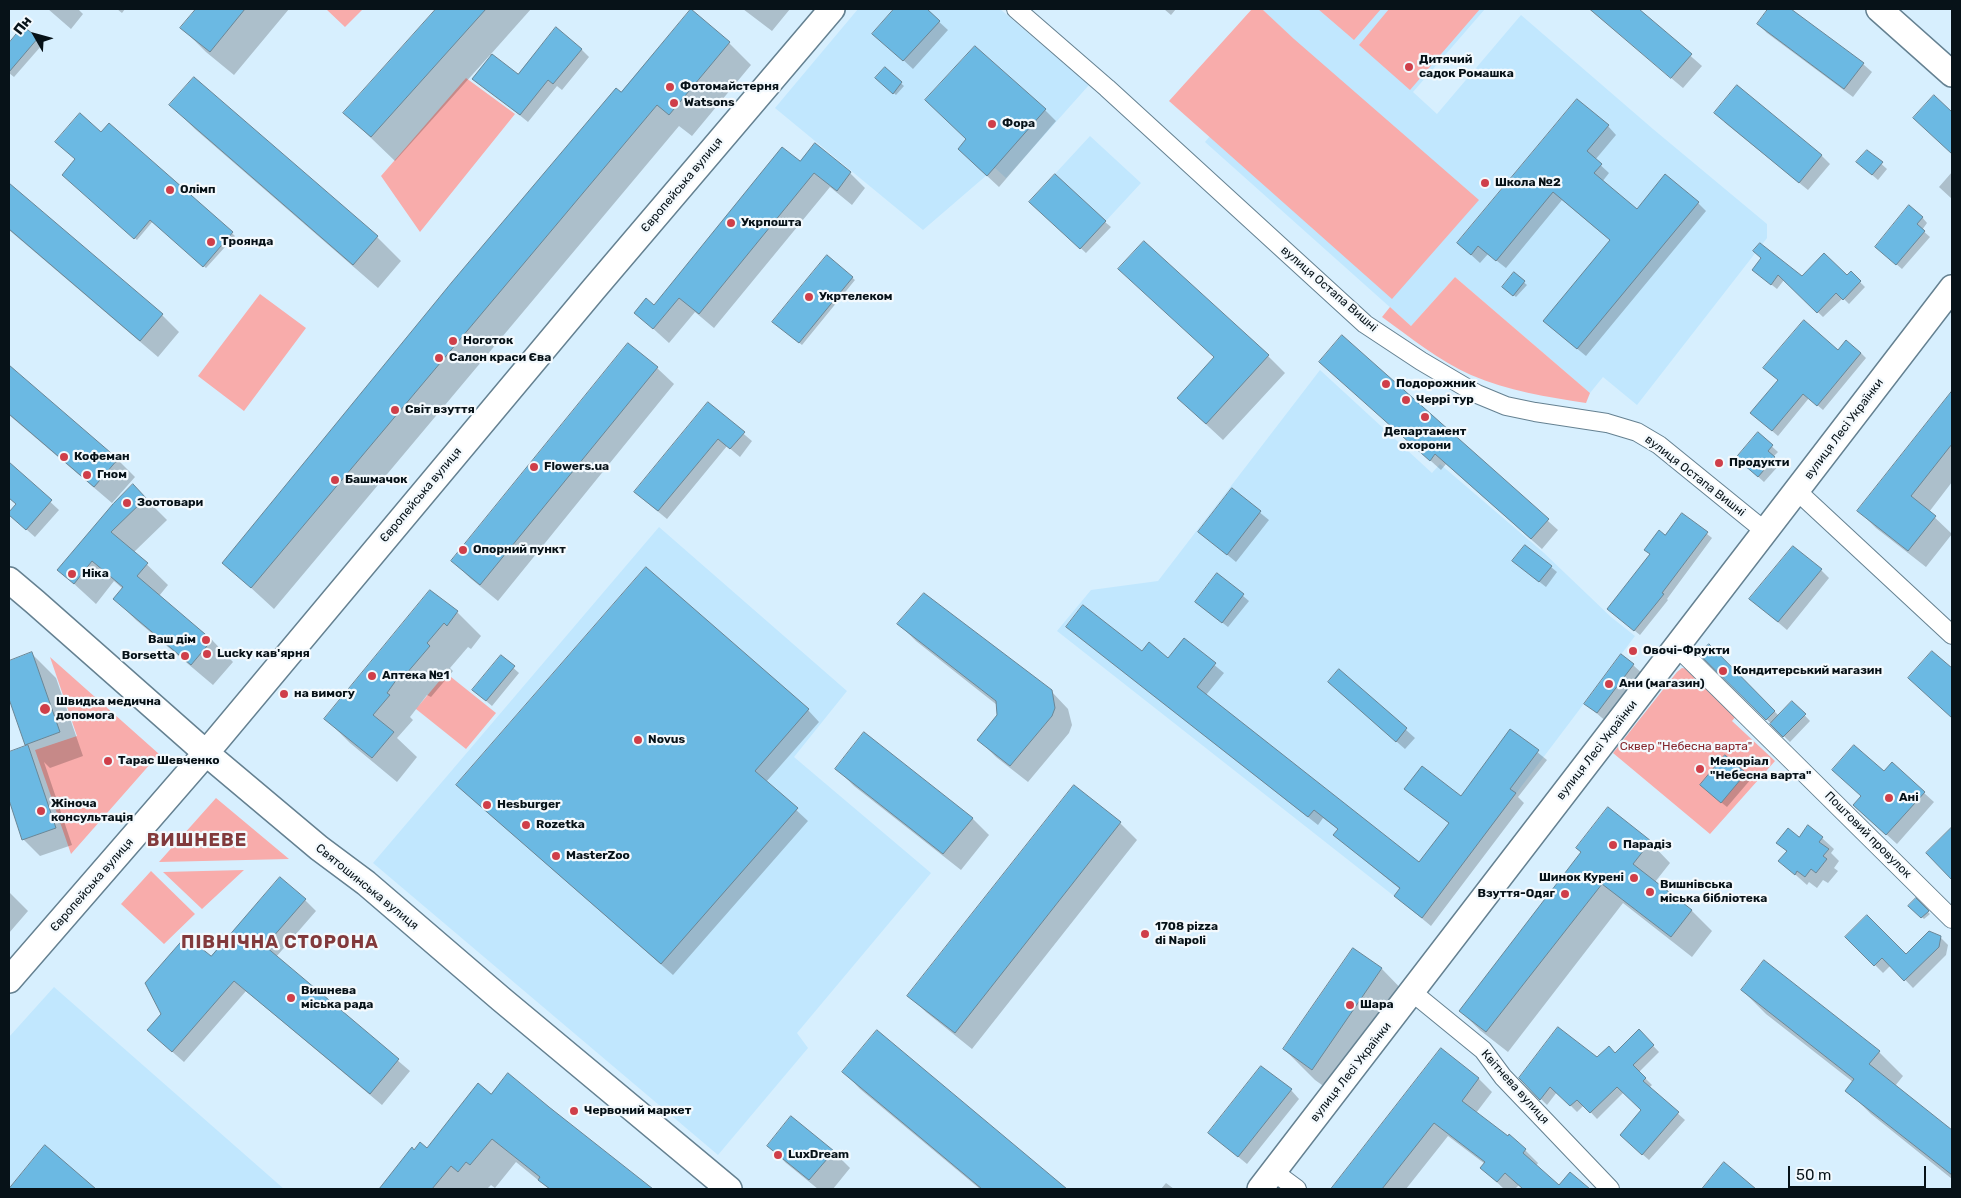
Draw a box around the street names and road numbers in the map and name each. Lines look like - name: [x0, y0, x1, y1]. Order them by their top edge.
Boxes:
- street label: Європейська вулиця: [638, 135, 726, 235]
- street label: вулиця Остапа Вишні: [1278, 243, 1380, 335]
- street label: вулиця Лесі Українки: [1801, 376, 1887, 482]
- street label: вулиця Остапа Вишні: [1642, 432, 1748, 520]
- street label: Європейська вулиця: [377, 445, 465, 545]
- street label: вулиця Лесі Українки: [1554, 697, 1640, 803]
- street label: Поштовий провулок: [1822, 789, 1914, 881]
- street label: Європейська вулиця: [47, 835, 137, 935]
- street label: Святошинська вулиця: [313, 841, 421, 933]
- street label: вулиця Лесі Українки: [1308, 1019, 1394, 1125]
- street label: Квітнева вулиця: [1478, 1047, 1552, 1127]

